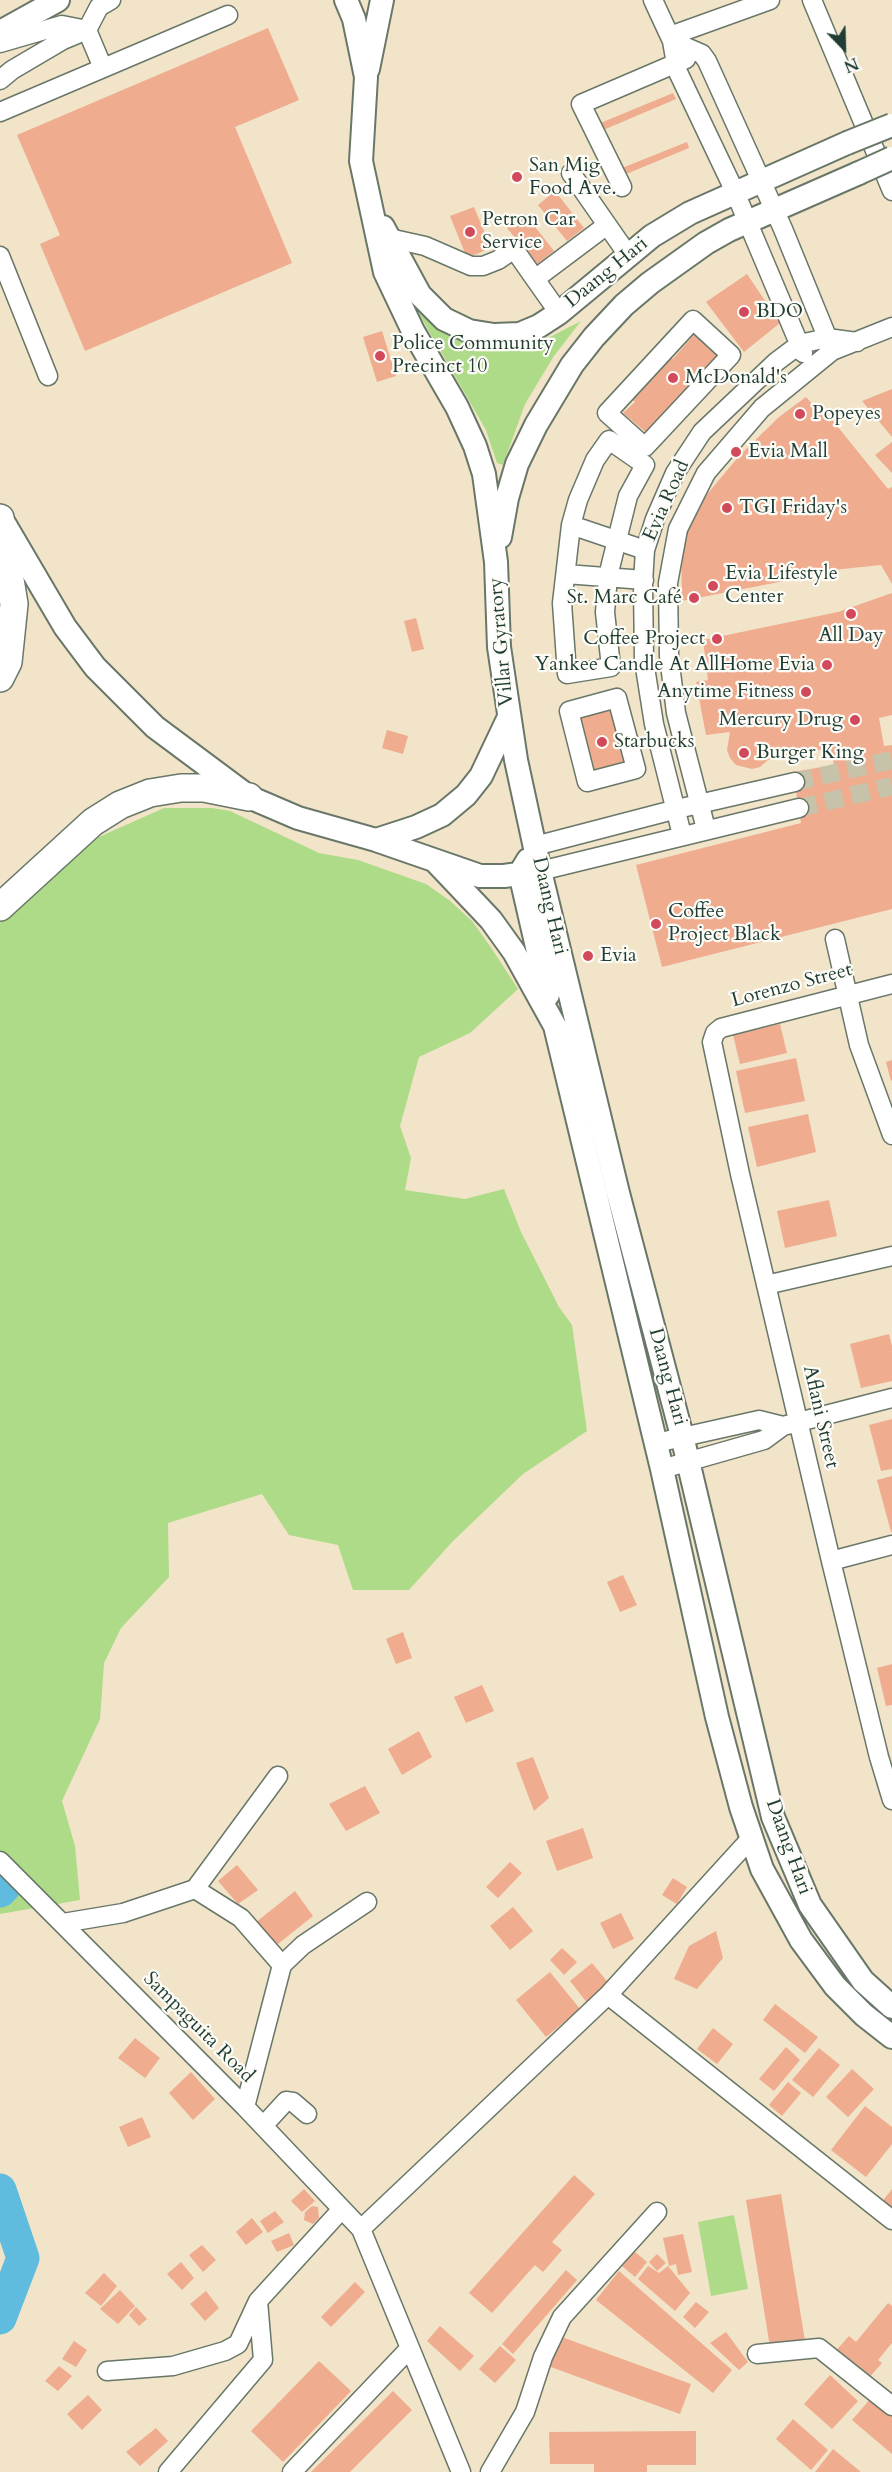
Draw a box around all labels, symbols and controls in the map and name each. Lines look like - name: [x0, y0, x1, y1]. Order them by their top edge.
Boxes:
- north arrow: [814, 18, 874, 78]
- text: N: [840, 52, 862, 77]
- place label: San Mig Food Ave.: [529, 154, 617, 201]
- marker: San Mig Food Ave.: [510, 170, 524, 184]
- place label: Petron Car Service: [482, 208, 575, 255]
- marker: Petron Car Service: [463, 225, 477, 239]
- street label: Daang Hari: [561, 232, 653, 314]
- place label: BDO: [756, 300, 803, 324]
- marker: BDO: [737, 305, 751, 319]
- place label: Police Community Precinct 10: [392, 332, 554, 379]
- marker: Police Community Precinct 10: [373, 349, 387, 363]
- place label: McDonald's: [685, 366, 787, 390]
- marker: McDonald's: [666, 371, 680, 385]
- place label: Popeyes: [812, 402, 881, 426]
- marker: Popeyes: [793, 407, 807, 421]
- place label: Evia Mall: [748, 440, 828, 464]
- marker: Evia Mall: [729, 445, 743, 459]
- street label: Evia Road: [639, 457, 695, 545]
- place label: TGI Friday's: [739, 496, 847, 520]
- marker: TGI Friday's: [720, 501, 734, 515]
- place label: Evia Lifestyle Center: [725, 562, 838, 609]
- street label: Villar Gyratory: [484, 577, 520, 707]
- marker: Evia Lifestyle Center: [706, 579, 720, 593]
- place label: St. Marc Café: [567, 586, 682, 610]
- marker: St. Marc Café: [687, 591, 701, 605]
- marker: All Day: [844, 607, 858, 621]
- place label: All Day: [818, 624, 884, 648]
- place label: Coffee Project: [583, 627, 705, 651]
- marker: Coffee Project: [710, 632, 724, 646]
- place label: Yankee Candle At AllHome Evia: [534, 653, 815, 677]
- marker: Yankee Candle At AllHome Evia: [820, 658, 834, 672]
- place label: Anytime Fitness: [657, 680, 794, 704]
- marker: Anytime Fitness: [799, 685, 813, 699]
- place label: Mercury Drug: [719, 708, 843, 732]
- marker: Mercury Drug: [848, 713, 862, 727]
- place label: Starbucks: [614, 730, 694, 754]
- marker: Starbucks: [595, 735, 609, 749]
- place label: Burger King: [756, 741, 864, 765]
- marker: Burger King: [737, 746, 751, 760]
- street label: Daang Hari: [526, 855, 572, 957]
- place label: Coffee Project Black: [668, 900, 781, 947]
- marker: Coffee Project Black: [649, 917, 663, 931]
- place label: Evia: [600, 944, 637, 968]
- marker: Evia: [581, 949, 595, 963]
- street label: Lorenzo Street: [729, 958, 855, 1014]
- street label: Daang Hari: [642, 1326, 692, 1428]
- street label: Aflani Street: [797, 1363, 843, 1471]
- street label: Daang Hari: [760, 1796, 816, 1898]
- street label: Sampaguita Road: [138, 1968, 258, 2088]

